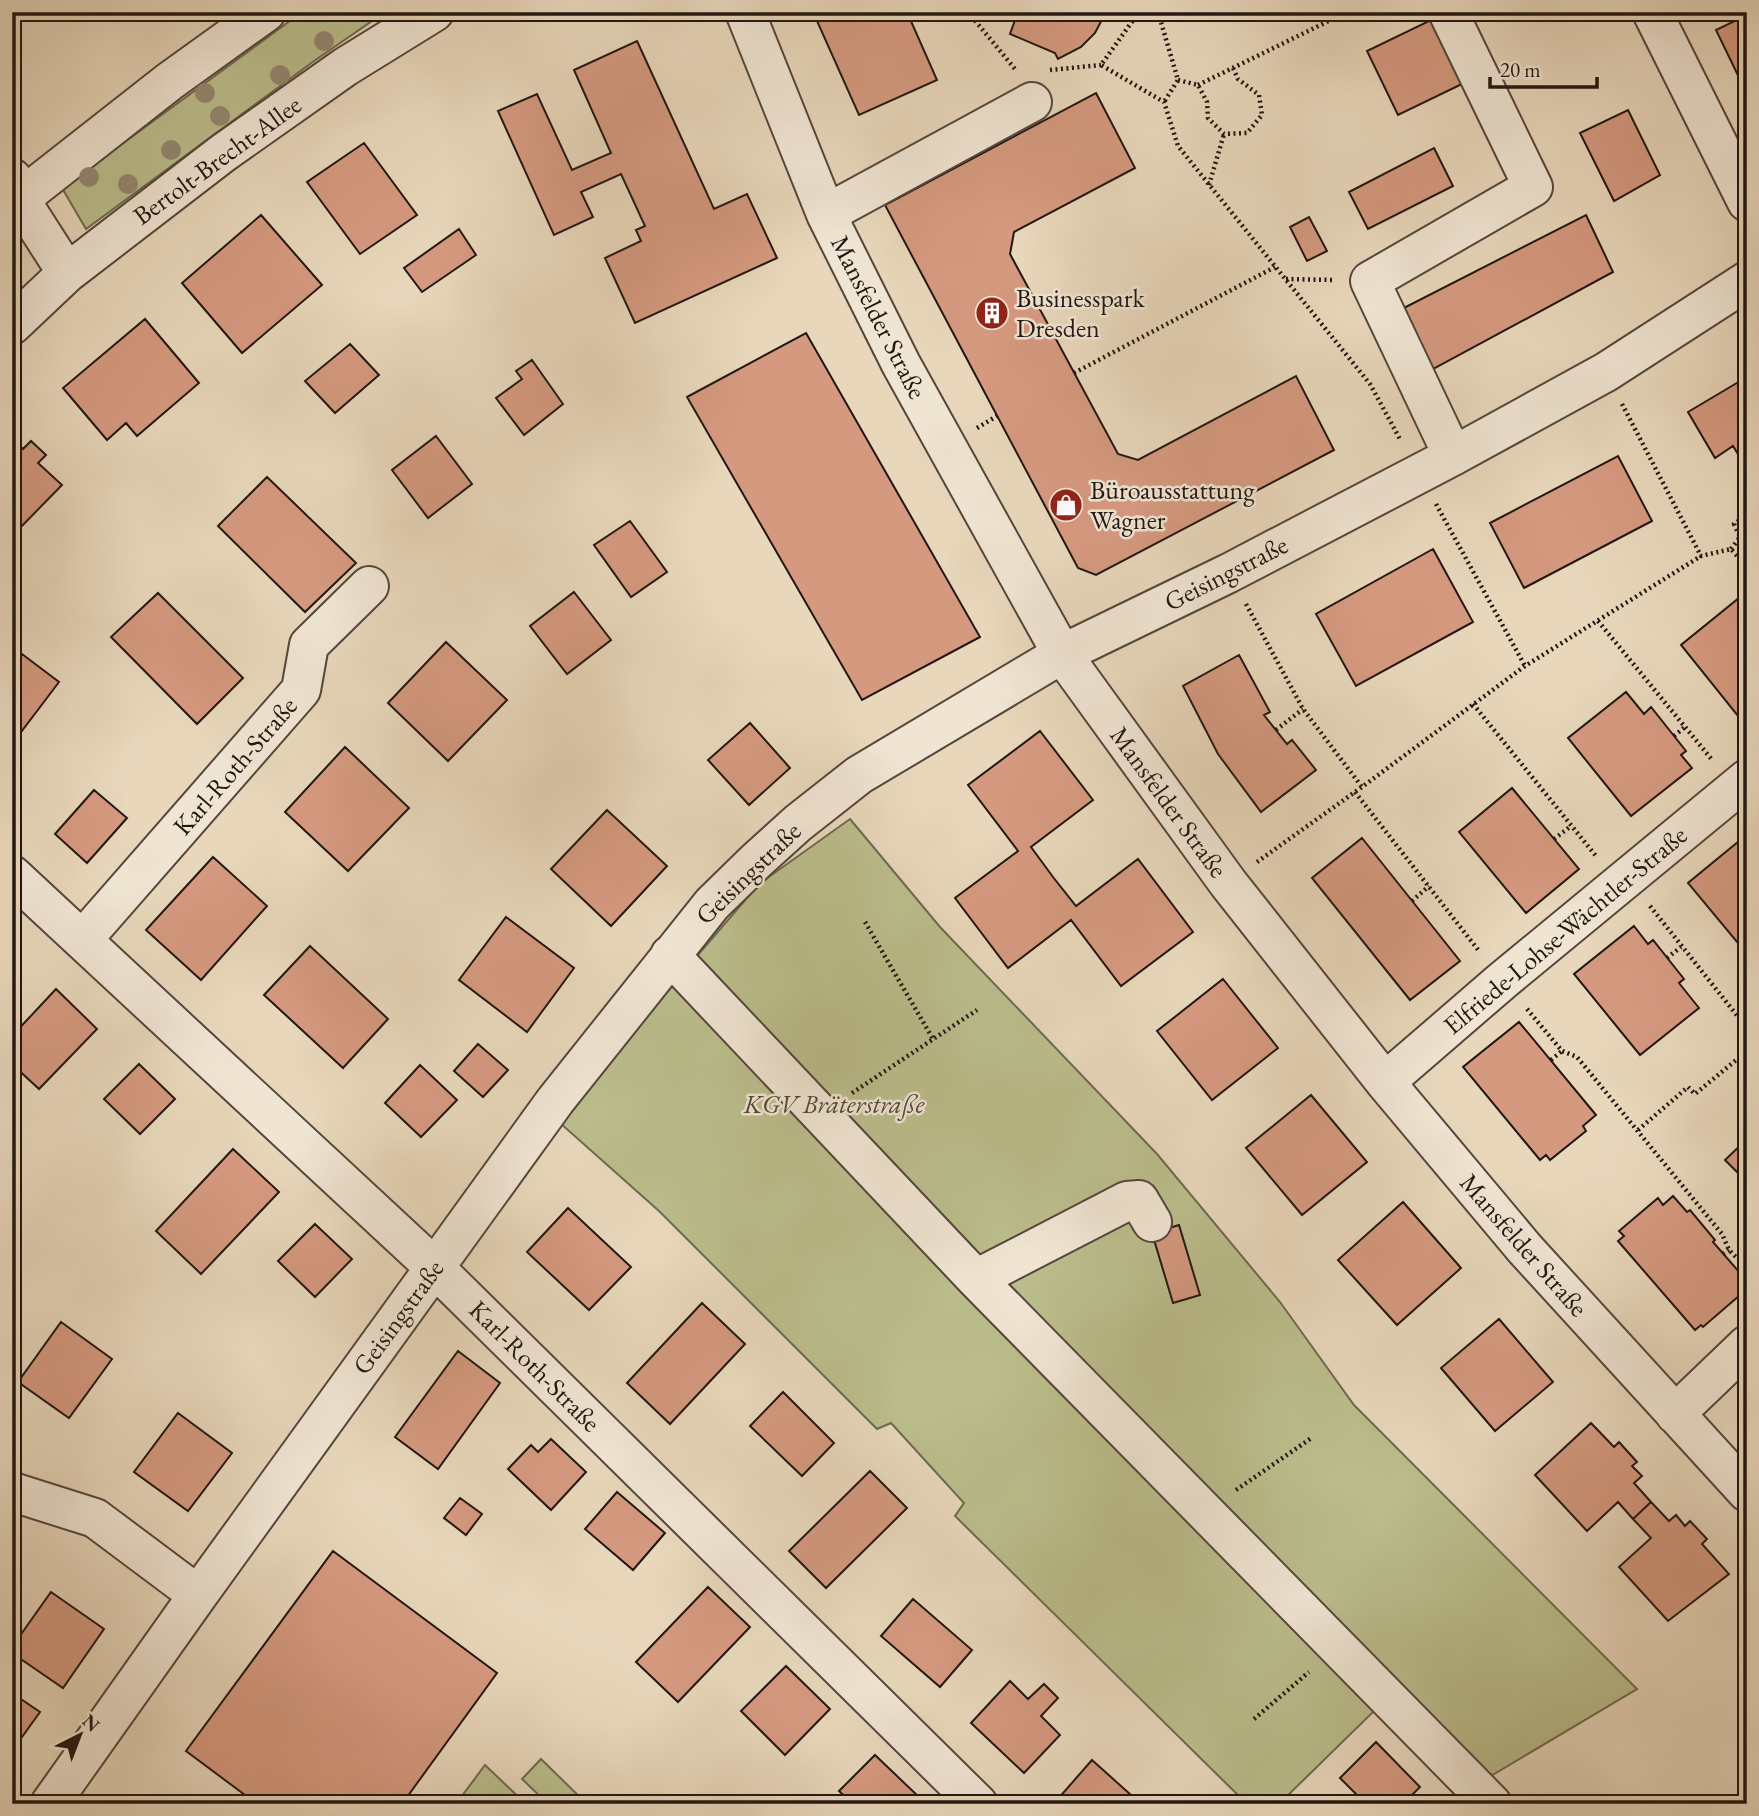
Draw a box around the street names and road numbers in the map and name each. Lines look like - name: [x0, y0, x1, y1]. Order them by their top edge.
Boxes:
- street label: Bertolt-Brecht-Allee: [126, 88, 308, 232]
- street label: Mansfelder Straße: [823, 229, 935, 405]
- street label: Geisingstraße: [1159, 527, 1293, 619]
- street label: Karl-Roth-Straße: [165, 690, 305, 842]
- street label: Mansfelder Straße: [1103, 720, 1235, 884]
- street label: Geisingstraße: [688, 814, 808, 932]
- street label: Elfriede-Lohse-Wächtler-Straße: [1436, 818, 1694, 1042]
- street label: Mansfelder Straße: [1452, 1166, 1596, 1324]
- street label: Geisingstraße: [345, 1253, 451, 1381]
- street label: Karl-Roth-Straße: [462, 1293, 608, 1439]

